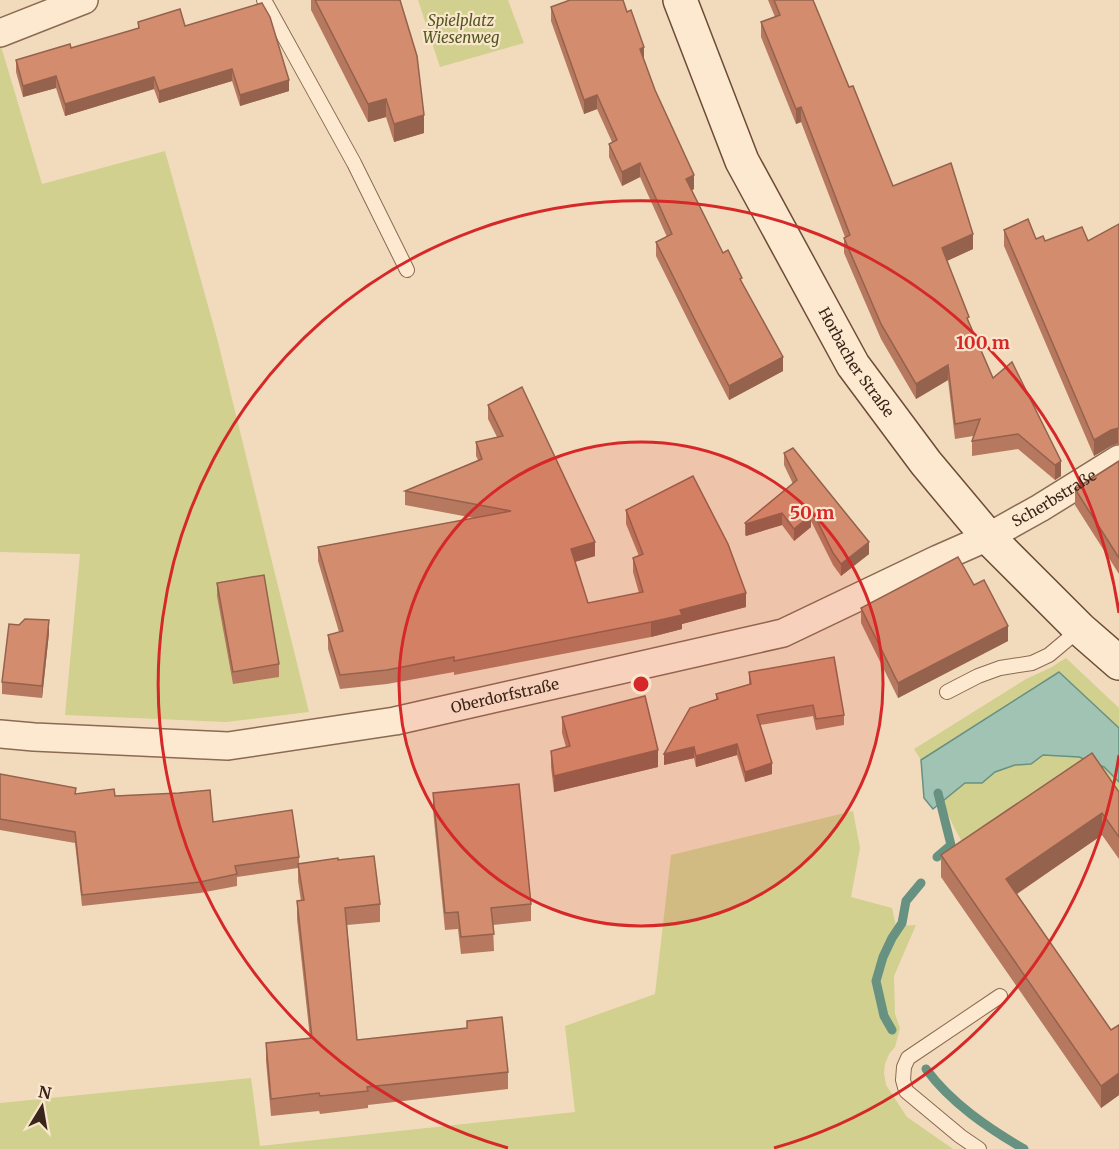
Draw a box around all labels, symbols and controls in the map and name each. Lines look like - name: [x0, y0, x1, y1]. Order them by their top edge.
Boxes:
- park label: Spielplatz Wiesenweg: [423, 11, 499, 47]
- street label: Horbacher Straße: [814, 304, 899, 421]
- text: 100 m: [956, 331, 1010, 354]
- street label: Scherbstraße: [1008, 465, 1100, 531]
- text: 50 m: [790, 501, 834, 524]
- street label: Oberdorfstraße: [449, 674, 561, 717]
- centre of rings: [631, 674, 651, 694]
- north arrow: [12, 1077, 72, 1137]
- text: N: [37, 1081, 53, 1103]

